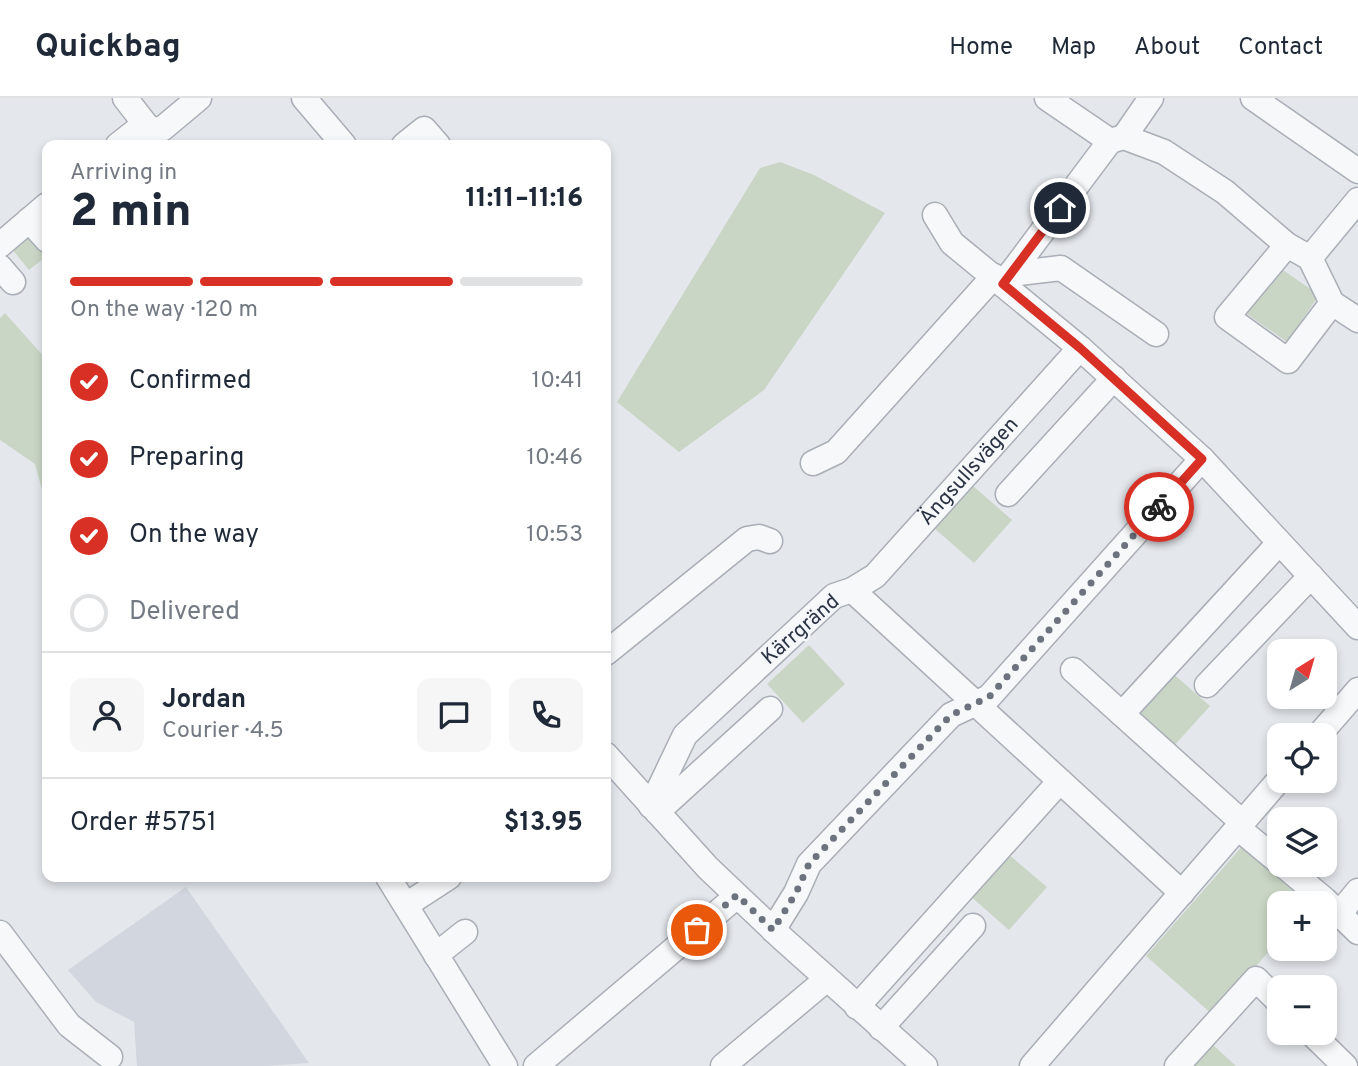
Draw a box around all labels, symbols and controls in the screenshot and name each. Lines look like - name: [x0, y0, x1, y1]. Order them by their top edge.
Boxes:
- text: Quickbag: [35, 27, 181, 69]
- text: Home: [949, 33, 1013, 63]
- text: Map: [1051, 33, 1096, 63]
- text: About: [1134, 33, 1200, 63]
- text: Contact: [1238, 33, 1323, 63]
- text: Arriving in: [70, 159, 177, 188]
- pin: [1030, 178, 1090, 238]
- text: 11:11–11:16: [465, 183, 583, 216]
- text: 2 min: [70, 184, 192, 243]
- icon: home: [1041, 189, 1079, 227]
- text: On the way · 120 m: [70, 296, 258, 325]
- icon: check: [70, 363, 108, 401]
- text: Confirmed: [129, 365, 252, 398]
- text: 10:41: [532, 367, 583, 396]
- street label: Ängsullsvägen: [913, 412, 1025, 531]
- icon: check: [70, 440, 108, 478]
- text: Preparing: [129, 442, 244, 475]
- text: 10:46: [526, 444, 583, 473]
- courier: [1124, 472, 1194, 542]
- icon: bike: [1140, 488, 1178, 526]
- icon: check: [70, 517, 108, 555]
- text: On the way: [129, 519, 259, 552]
- text: 10:53: [526, 521, 583, 550]
- street label: Kärrgränd: [756, 589, 846, 671]
- text: Delivered: [129, 596, 240, 629]
- north arrow: [1267, 639, 1337, 709]
- map controls: [1267, 639, 1337, 1045]
- button: person: [70, 678, 144, 752]
- button: chat: [417, 678, 491, 752]
- button: phone: [509, 678, 583, 752]
- text: Jordan: [162, 684, 246, 717]
- text: Courier · 4.5: [162, 717, 284, 746]
- button: locate: [1267, 723, 1337, 793]
- text: Order #5751: [70, 807, 217, 840]
- text: $13.95: [504, 807, 583, 840]
- button: layers: [1267, 807, 1337, 877]
- button: +: [1267, 891, 1337, 961]
- pin: [667, 900, 727, 960]
- icon: bag: [678, 911, 716, 949]
- button: −: [1267, 975, 1337, 1045]

